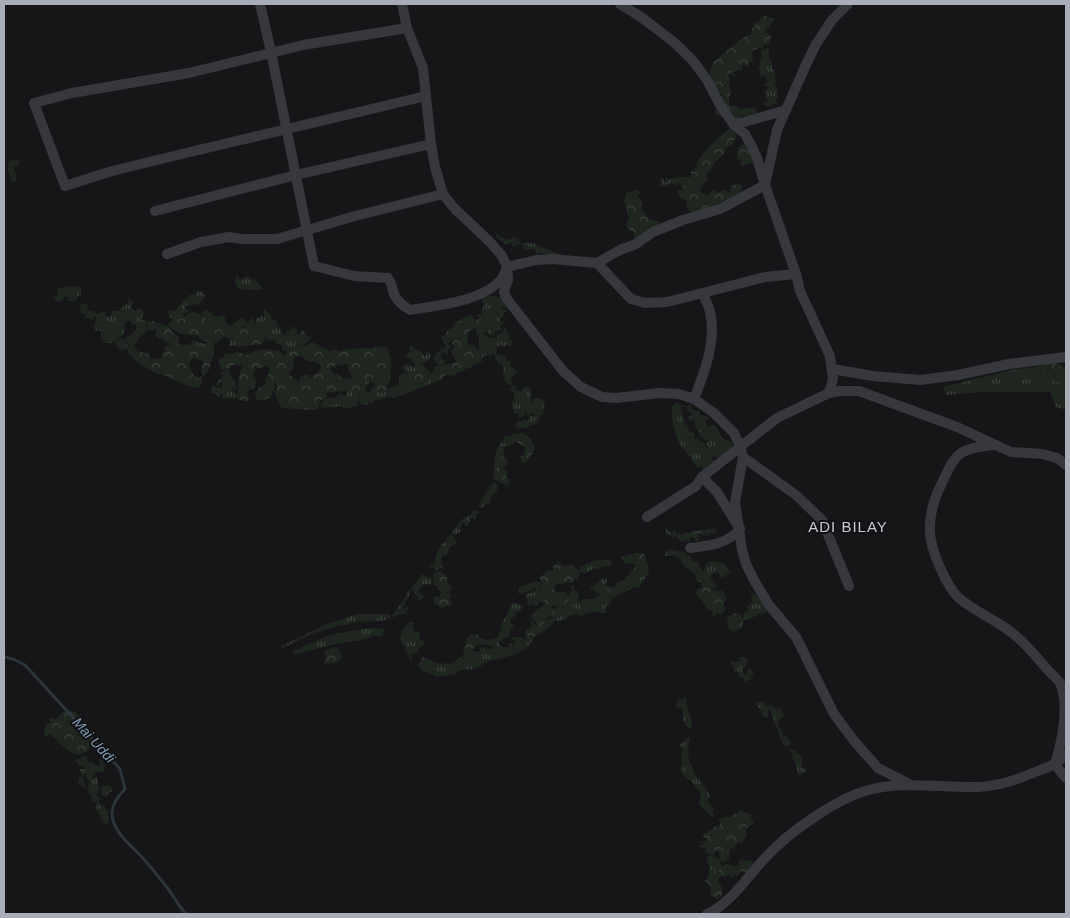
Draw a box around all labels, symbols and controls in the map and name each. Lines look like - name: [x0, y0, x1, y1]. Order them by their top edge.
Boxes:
- district label: ADI BILAY: [808, 518, 888, 535]
- water label: Mai Uddi: [70, 714, 119, 767]

